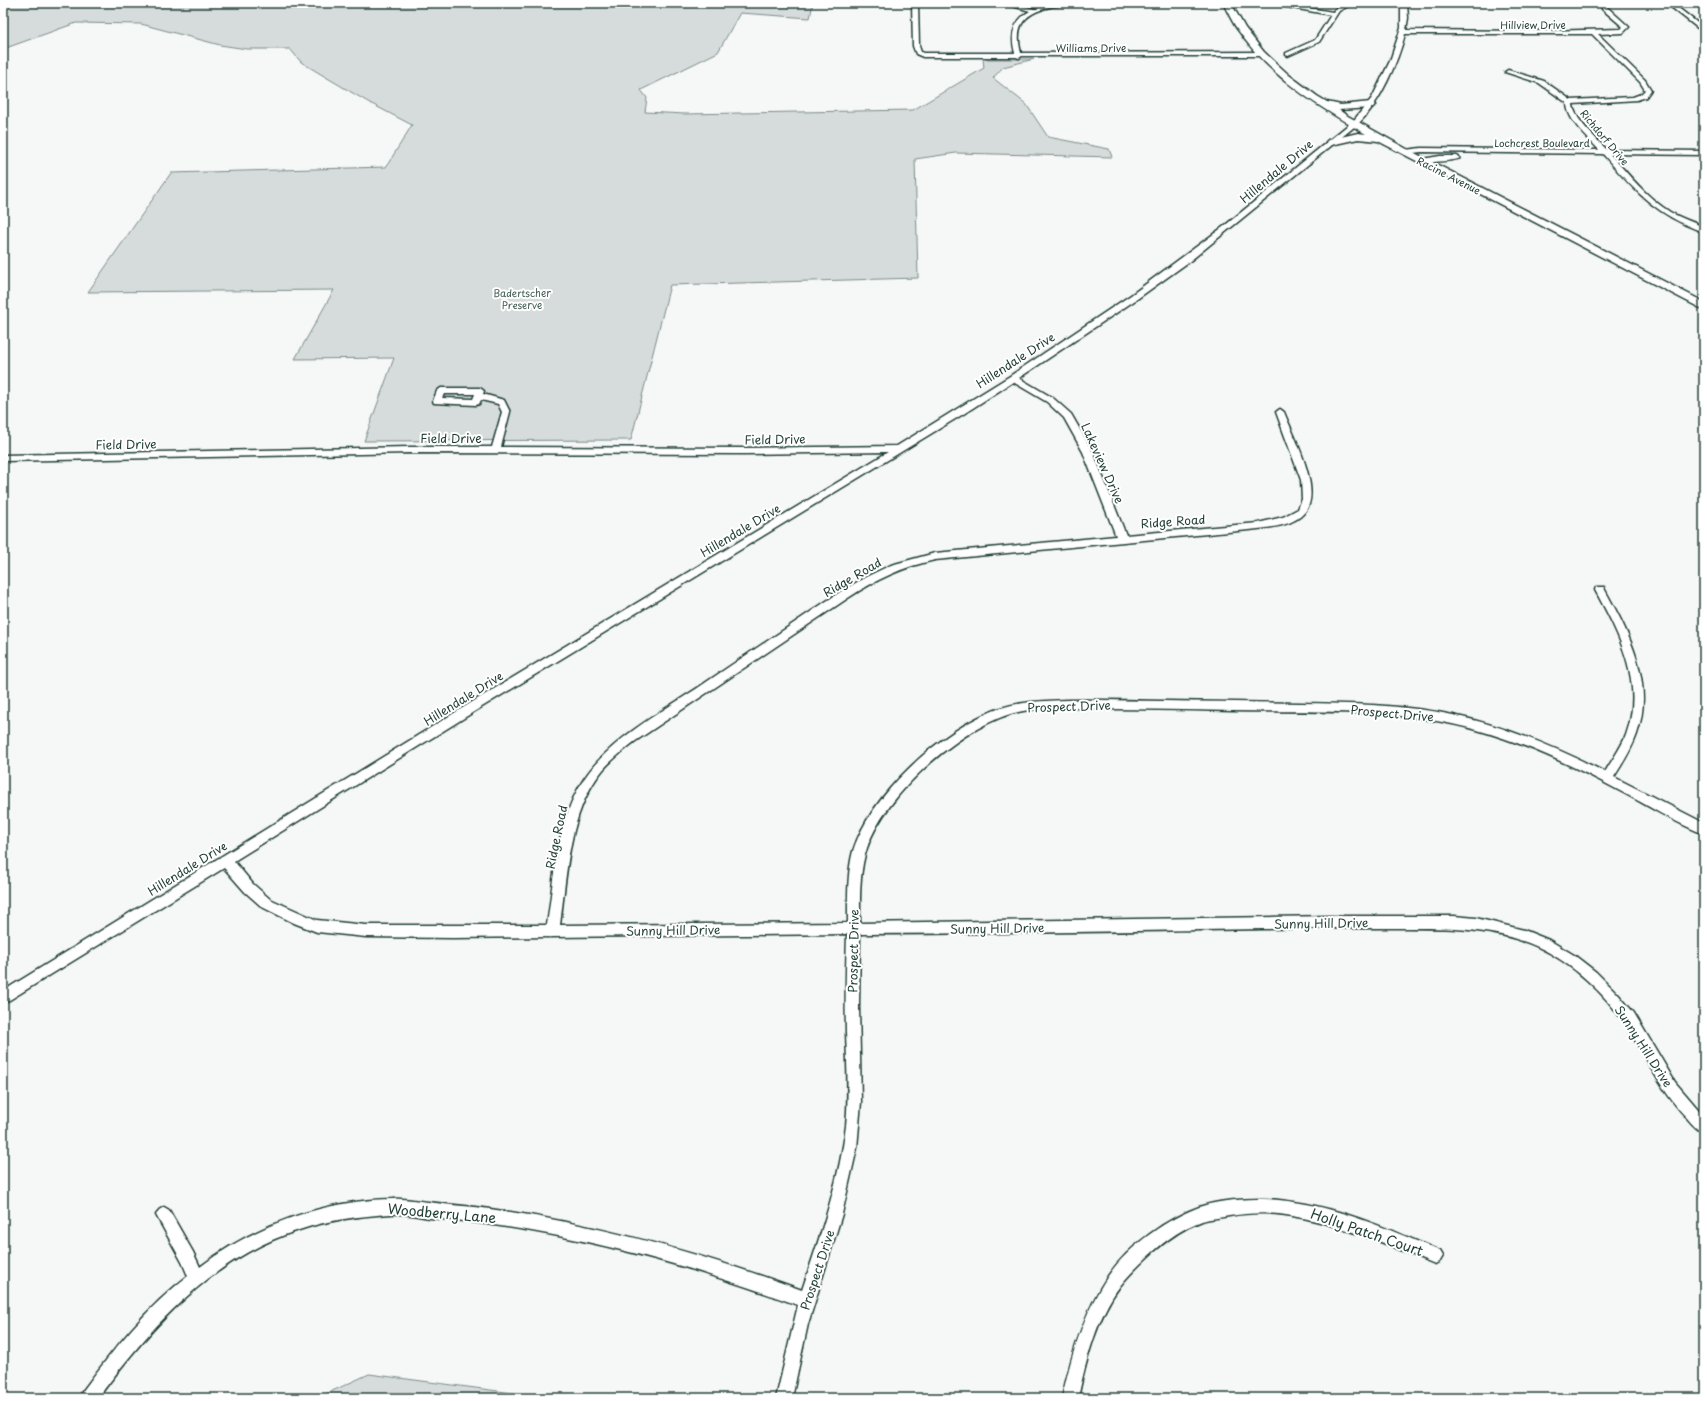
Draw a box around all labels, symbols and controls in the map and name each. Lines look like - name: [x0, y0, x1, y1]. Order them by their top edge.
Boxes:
- street label: Hillview Drive: [1500, 17, 1566, 32]
- street label: Williams Drive: [1056, 40, 1126, 55]
- street label: Richdorf Drive: [1577, 106, 1633, 168]
- street label: Hillendale Drive: [1236, 135, 1316, 207]
- street label: Lochcrest Boulevard: [1494, 135, 1590, 150]
- street label: Racine Avenue: [1414, 152, 1484, 198]
- park label: Badertscher Preserve: [493, 285, 551, 312]
- street label: Hillendale Drive: [972, 328, 1058, 392]
- street label: Lakeview Drive: [1077, 420, 1129, 506]
- street label: Field Drive: [420, 429, 482, 447]
- street label: Field Drive: [744, 429, 806, 449]
- street label: Field Drive: [95, 434, 157, 454]
- street label: Hillendale Drive: [697, 499, 783, 561]
- street label: Ridge Road: [1140, 510, 1206, 532]
- street label: Ridge Road: [819, 553, 885, 601]
- street label: Hillendale Drive: [420, 666, 506, 730]
- street label: Prospect Drive: [1027, 696, 1111, 716]
- street label: Prospect Drive: [1350, 700, 1434, 726]
- street label: Ridge Road: [540, 803, 572, 871]
- street label: Hillendale Drive: [144, 836, 230, 900]
- street label: Prospect Drive: [843, 909, 863, 993]
- street label: Sunny Hill Drive: [1274, 913, 1368, 933]
- street label: Sunny Hill Drive: [950, 918, 1044, 938]
- street label: Sunny Hill Drive: [626, 920, 720, 940]
- street label: Sunny Hill Drive: [1611, 1002, 1677, 1090]
- street label: Woodberry Lane: [387, 1198, 497, 1228]
- street label: Holly Patch Court: [1308, 1203, 1426, 1261]
- street label: Prospect Drive: [796, 1227, 838, 1313]

